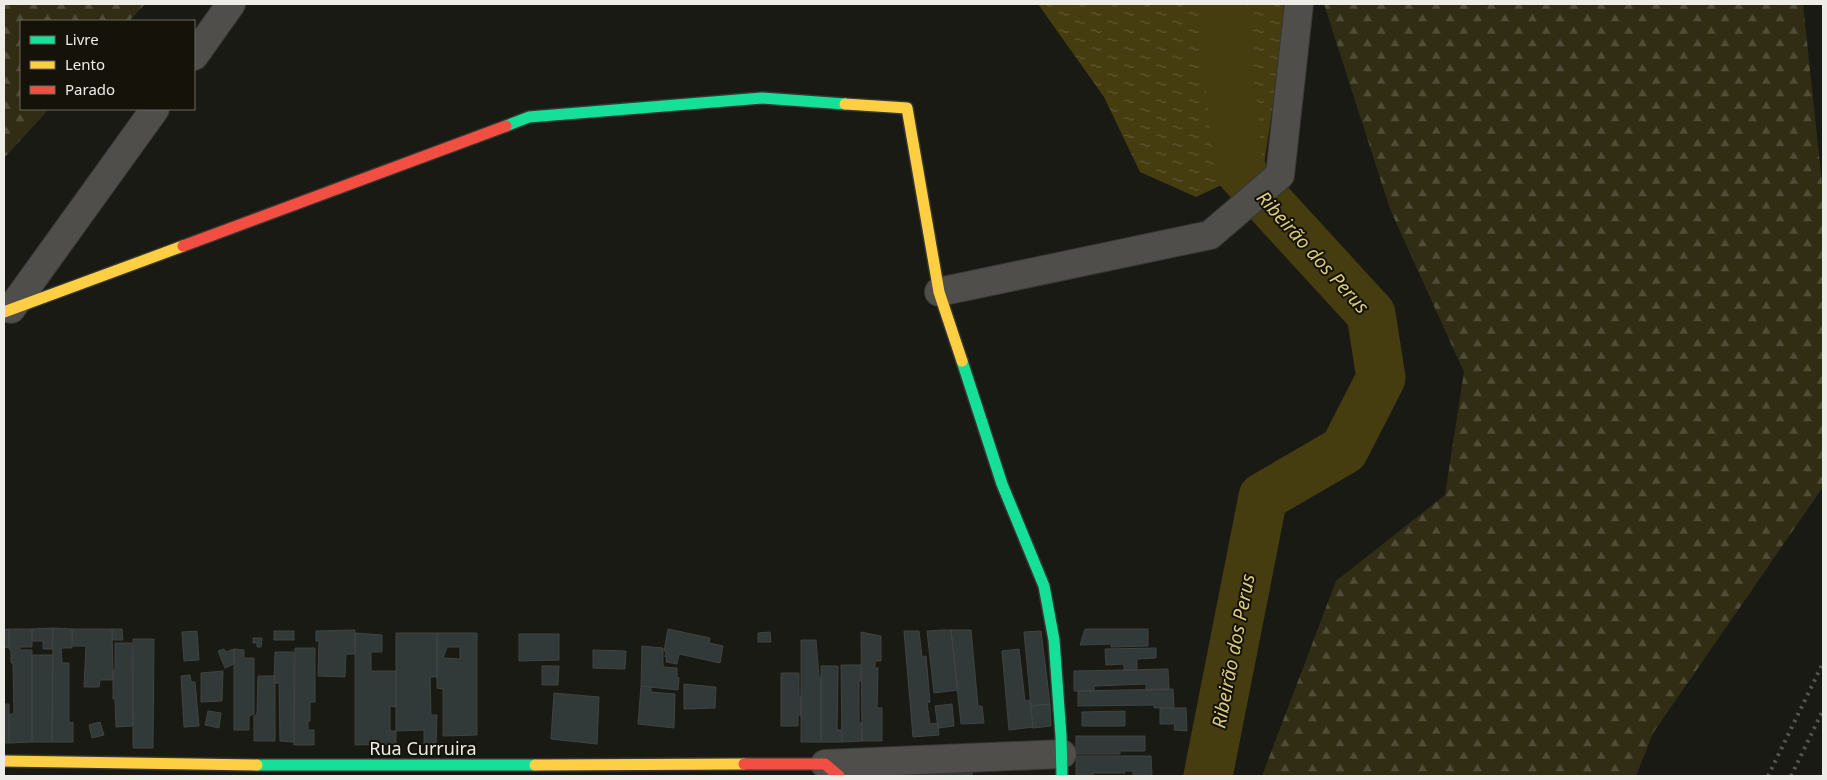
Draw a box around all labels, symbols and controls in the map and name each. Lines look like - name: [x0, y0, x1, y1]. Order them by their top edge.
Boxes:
- legend: [20, 20, 195, 110]
- text: Livre: [65, 29, 99, 49]
- text: Lento: [65, 54, 105, 74]
- text: Parado: [65, 79, 115, 99]
- water label: Ribeirão dos Perus: [1251, 185, 1375, 319]
- water label: Ribeirão dos Perus: [1205, 572, 1261, 730]
- street label: Rua Curruira: [369, 736, 477, 760]

